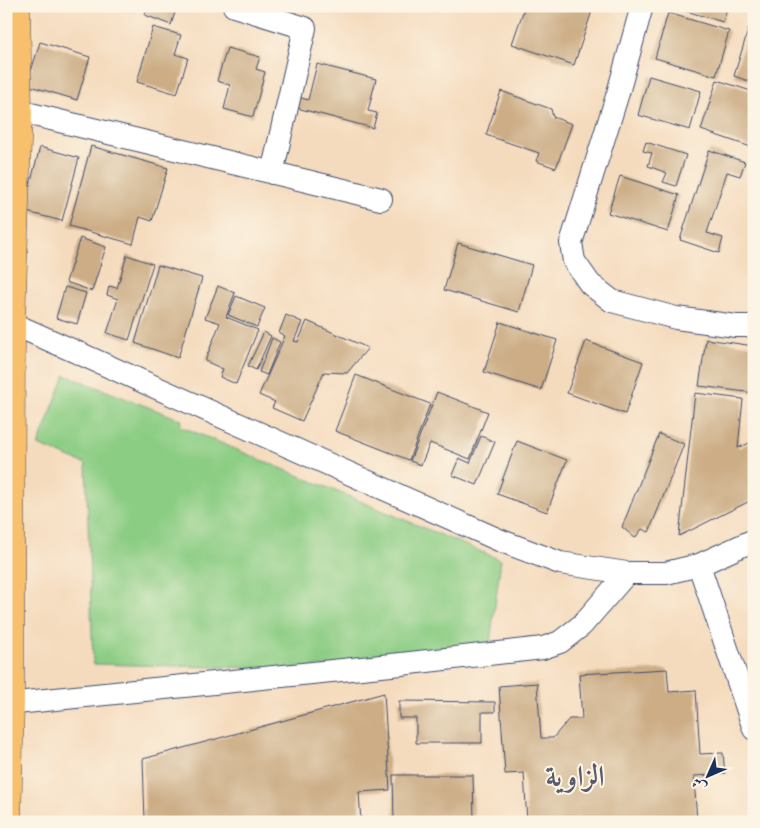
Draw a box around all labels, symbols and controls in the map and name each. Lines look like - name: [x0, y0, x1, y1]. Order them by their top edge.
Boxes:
- north arrow: [682, 750, 732, 800]
- district label: الزاوية: [546, 757, 604, 795]
- text: ش: [687, 774, 710, 796]

